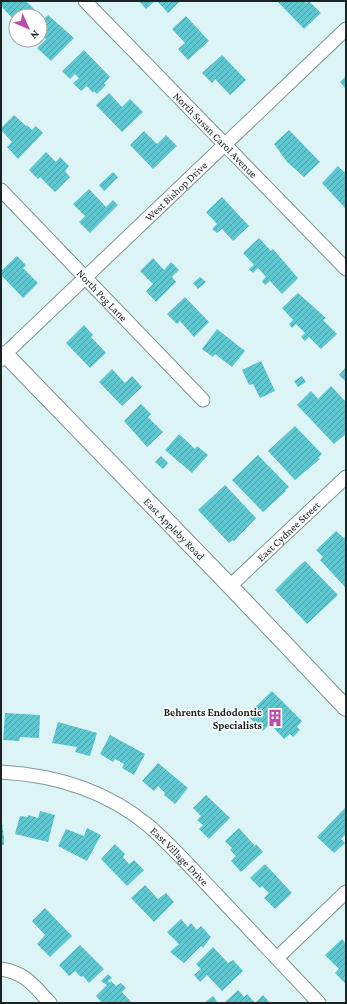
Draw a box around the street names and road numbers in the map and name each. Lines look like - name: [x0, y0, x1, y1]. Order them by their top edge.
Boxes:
- street label: North Susan Carol Avenue: [171, 90, 260, 180]
- street label: West Bishop Drive: [142, 159, 209, 223]
- street label: North Peg Lane: [75, 267, 130, 324]
- street label: East Appleby Road: [142, 495, 207, 562]
- street label: East Cydnee Street: [254, 499, 322, 564]
- street label: East Village Drive: [148, 824, 211, 888]

